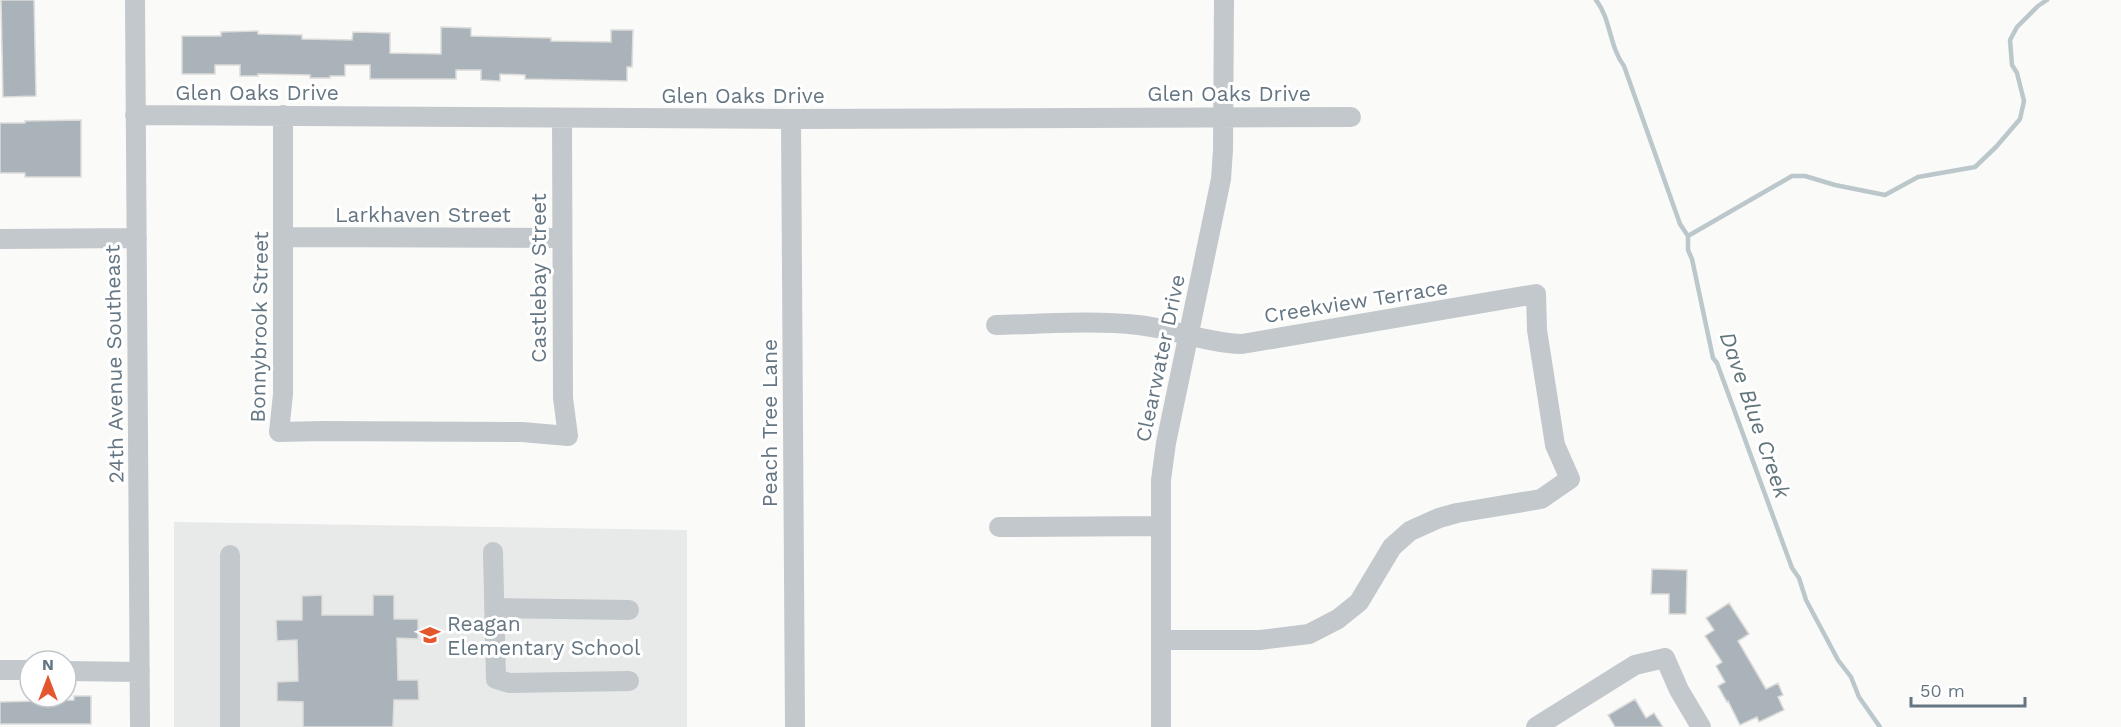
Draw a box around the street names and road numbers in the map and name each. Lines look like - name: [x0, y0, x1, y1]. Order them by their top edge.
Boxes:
- street label: Glen Oaks Drive: [175, 80, 339, 105]
- street label: Glen Oaks Drive: [1147, 81, 1311, 106]
- street label: Glen Oaks Drive: [661, 83, 825, 108]
- street label: Castlebay Street: [526, 193, 551, 363]
- street label: Larkhaven Street: [335, 202, 511, 227]
- street label: Bonnybrook Street: [245, 231, 273, 423]
- street label: 24th Avenue Southeast: [99, 244, 129, 484]
- street label: Clearwater Drive: [1130, 272, 1190, 444]
- street label: Creekview Terrace: [1262, 274, 1450, 328]
- street label: Peach Tree Lane: [757, 339, 782, 507]

